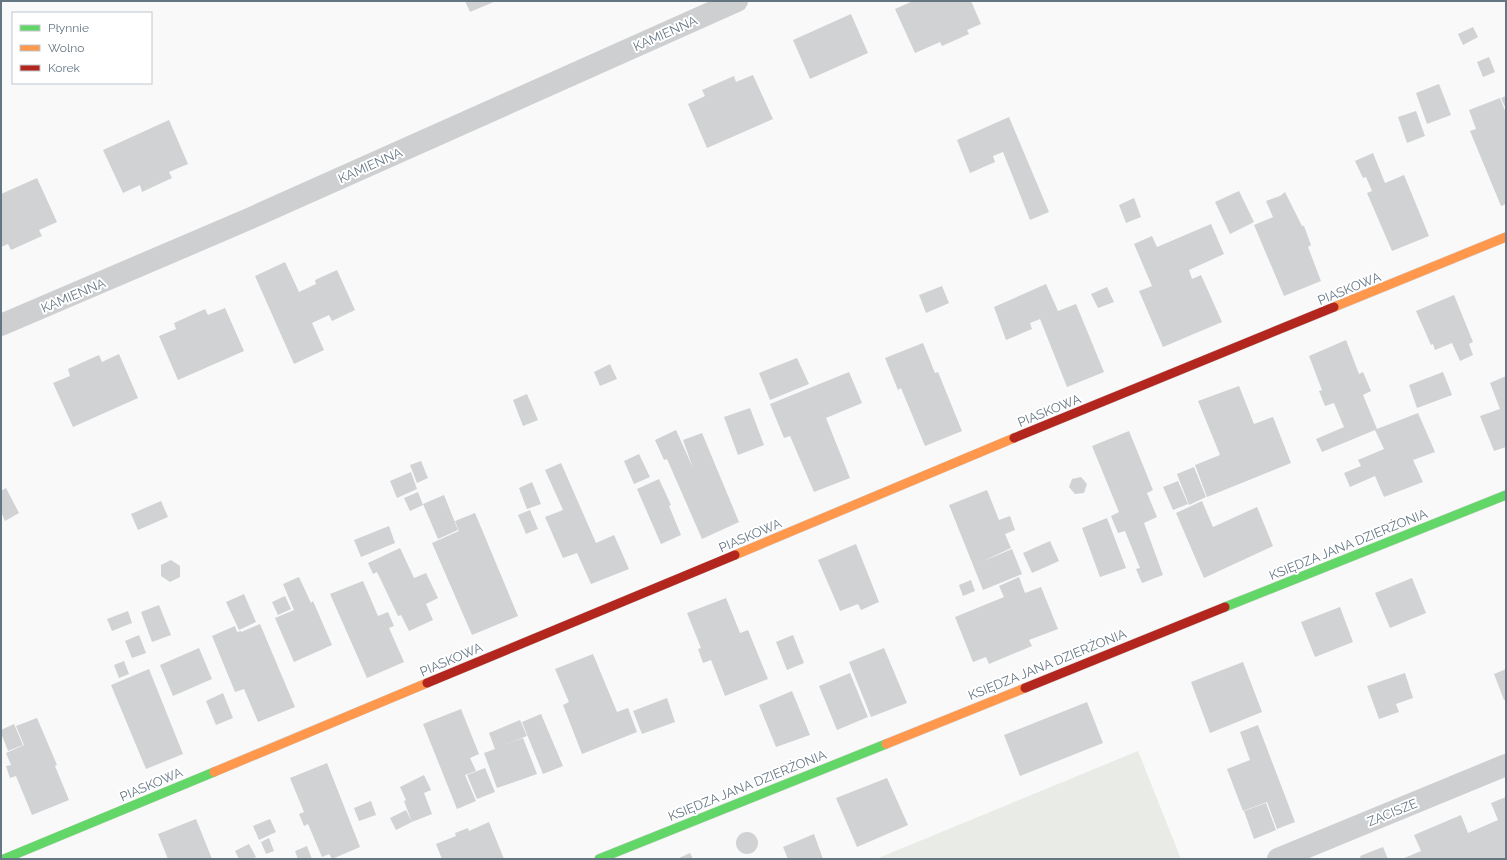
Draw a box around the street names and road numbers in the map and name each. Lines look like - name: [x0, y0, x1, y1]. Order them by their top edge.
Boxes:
- street label: KAMIENNA: [631, 13, 700, 54]
- street label: KAMIENNA: [336, 145, 405, 186]
- street label: PIASKOWA: [1315, 269, 1383, 308]
- street label: KAMIENNA: [39, 275, 108, 316]
- street label: PIASKOWA: [1015, 391, 1083, 430]
- street label: KSIĘDZA JANA DZIERŻONIA: [1267, 505, 1430, 583]
- street label: PIASKOWA: [717, 515, 784, 555]
- street label: KSIĘDZA JANA DZIERŻONIA: [966, 625, 1129, 703]
- street label: PIASKOWA: [418, 639, 485, 679]
- street label: KSIĘDZA JANA DZIERŻONIA: [666, 746, 829, 824]
- street label: PIASKOWA: [118, 764, 185, 804]
- street label: ZACISZE: [1365, 796, 1420, 829]

